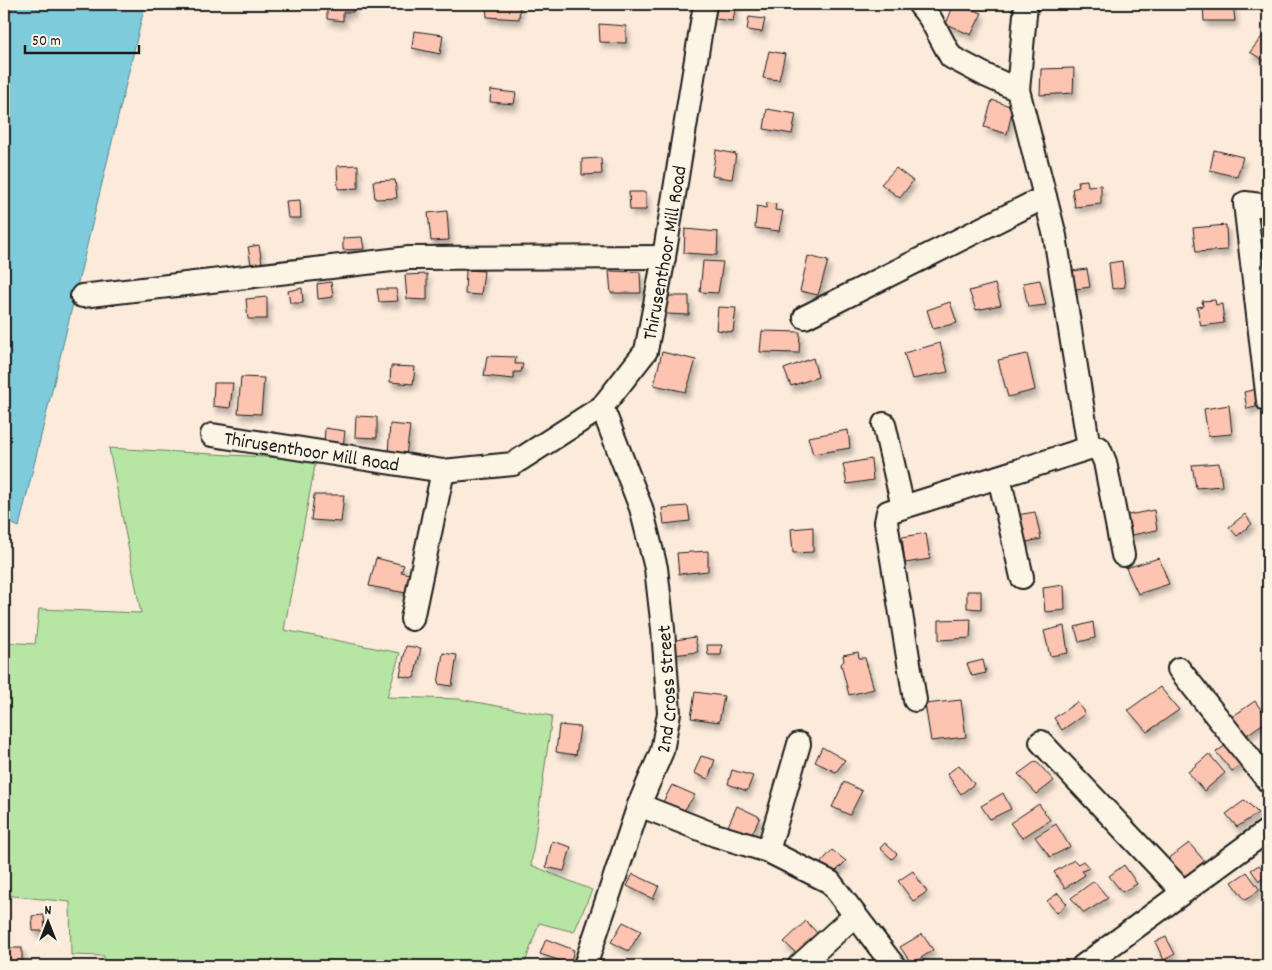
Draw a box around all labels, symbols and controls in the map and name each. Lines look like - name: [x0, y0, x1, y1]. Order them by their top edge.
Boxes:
- scale bar: [25, 22, 139, 54]
- text: 50 m: [32, 31, 61, 53]
- street label: Thirusenthoor Mill Road: [637, 164, 696, 343]
- street label: Thirusenthoor Mill Road: [222, 426, 401, 481]
- street label: 2nd Cross Street: [651, 623, 686, 756]
- north arrow: [22, 898, 72, 948]
- text: N: [45, 901, 52, 921]

